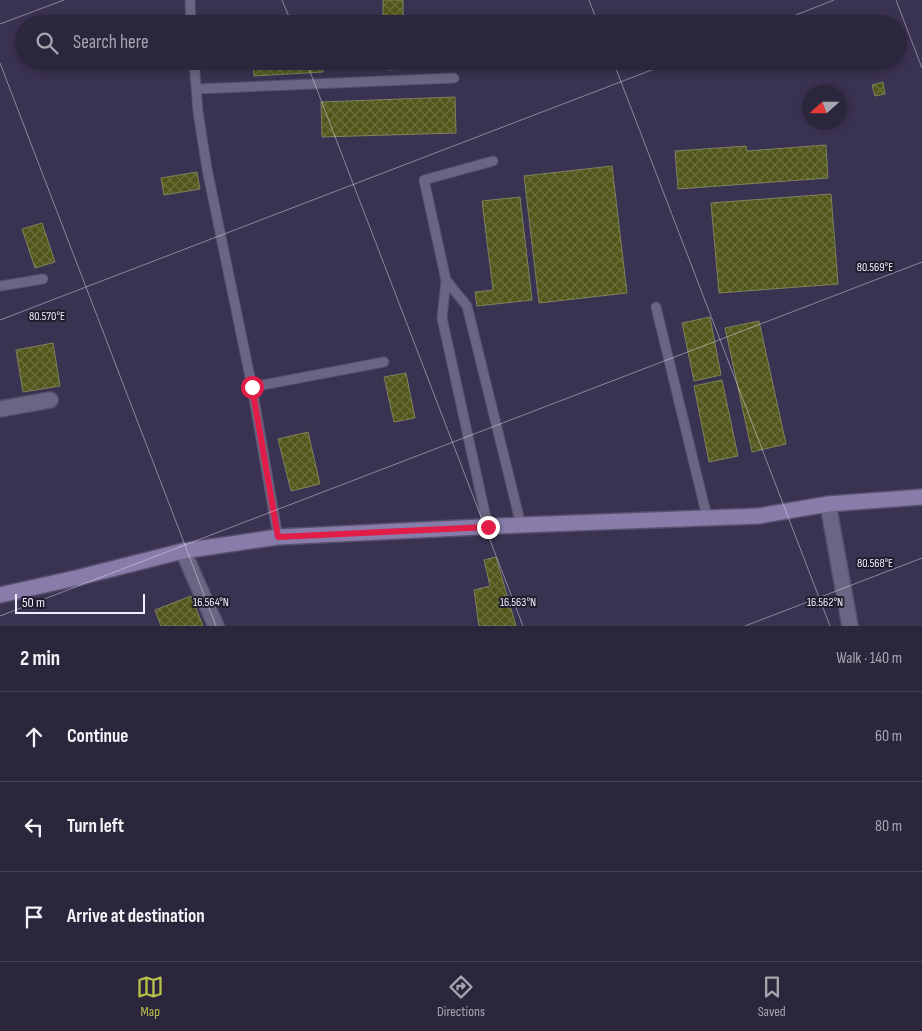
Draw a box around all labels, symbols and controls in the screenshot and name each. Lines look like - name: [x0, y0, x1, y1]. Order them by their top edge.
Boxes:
- search box: [15, 15, 907, 70]
- icon: search: [33, 29, 61, 57]
- text: Search here: [73, 31, 149, 54]
- north arrow: [802, 85, 847, 130]
- text: 80.569°E: [857, 260, 893, 275]
- text: 80.570°E: [29, 309, 65, 324]
- route start: [241, 376, 264, 399]
- route end: [477, 516, 500, 539]
- text: 80.568°E: [857, 556, 893, 571]
- scale bar: [15, 591, 145, 614]
- text: 50 m: [22, 594, 45, 611]
- text: 16.564°N: [193, 595, 229, 610]
- text: 16.563°N: [500, 595, 536, 610]
- text: 16.562°N: [807, 595, 843, 610]
- text: 2 min: [20, 646, 60, 671]
- text: Walk · 140 m: [836, 649, 902, 668]
- icon: ahead: [20, 723, 48, 751]
- text: Continue: [67, 725, 128, 748]
- text: 60 m: [875, 727, 902, 746]
- icon: left: [20, 813, 48, 841]
- text: Turn left: [67, 815, 124, 838]
- text: 80 m: [875, 817, 902, 836]
- icon: arrive: [20, 903, 48, 931]
- text: Arrive at destination: [67, 905, 205, 928]
- tab: Map: [136, 973, 164, 1020]
- tab: Directions: [437, 973, 485, 1020]
- tab: Saved: [758, 973, 786, 1020]

